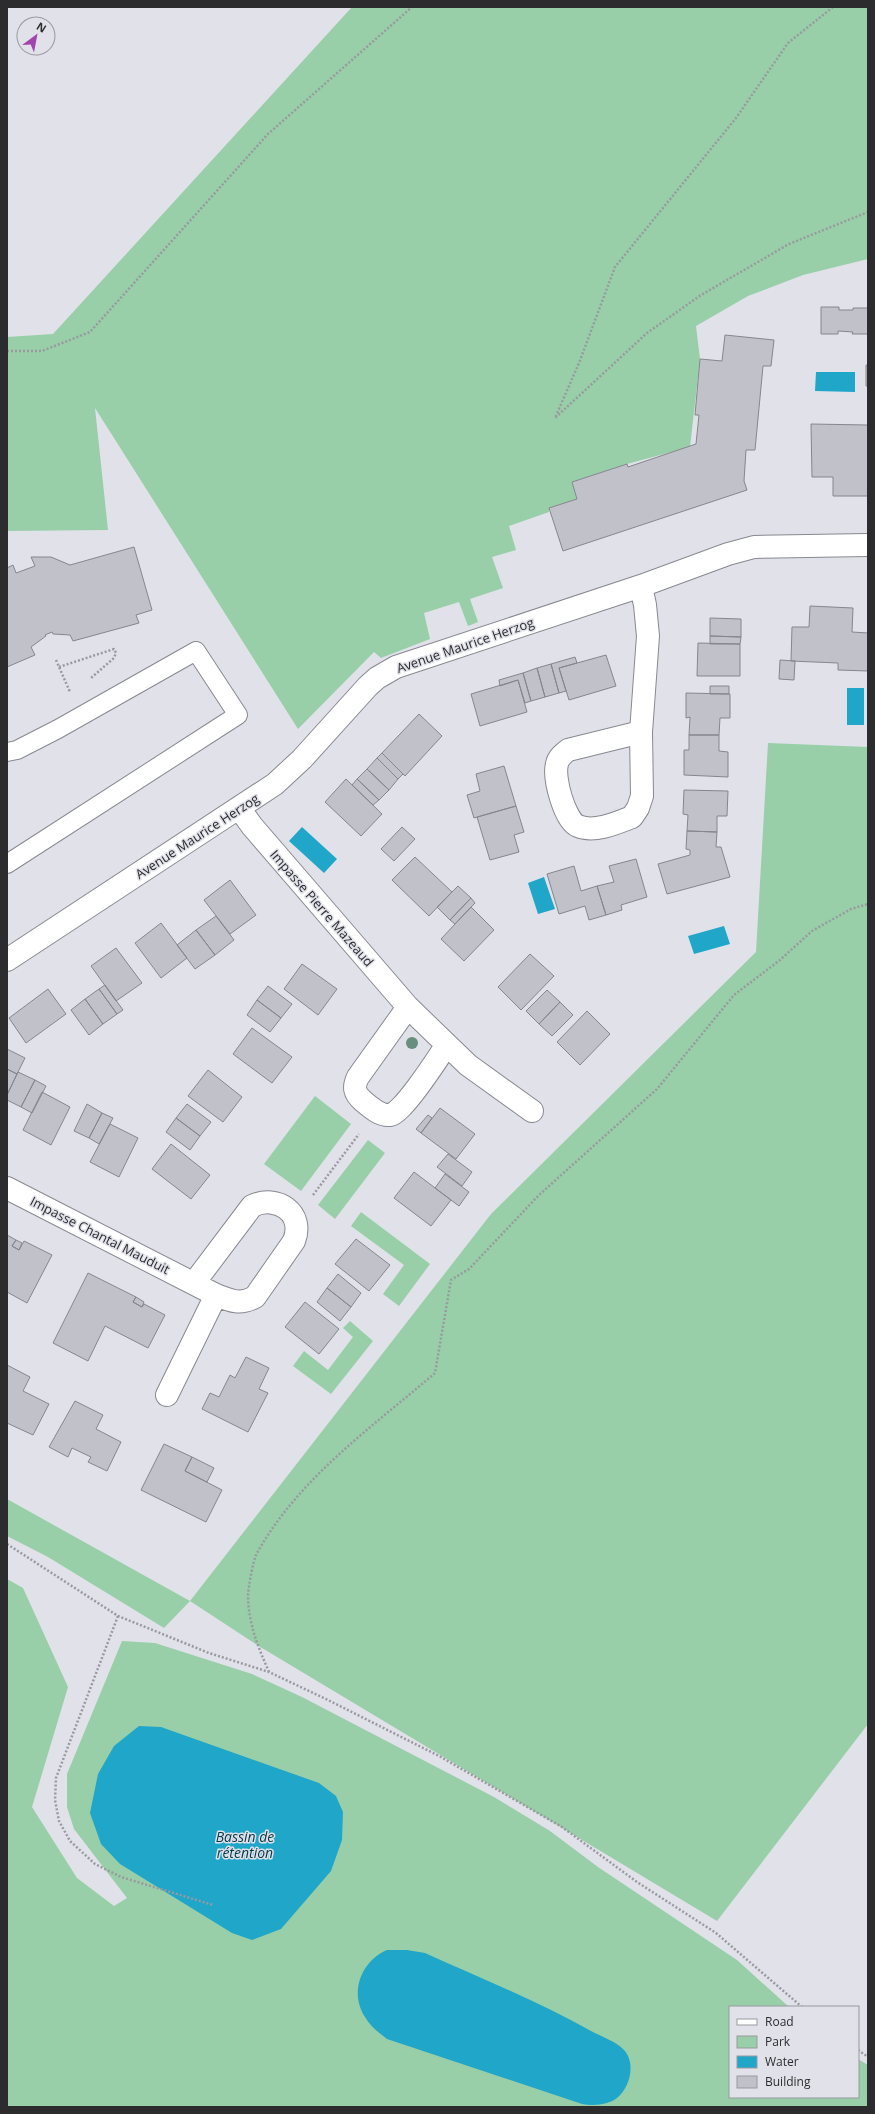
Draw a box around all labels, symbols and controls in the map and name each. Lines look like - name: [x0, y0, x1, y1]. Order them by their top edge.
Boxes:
- north arrow: [16, 16, 56, 56]
- text: N: [34, 18, 49, 36]
- street label: Avenue Maurice Herzog: [394, 613, 536, 677]
- street label: Avenue Maurice Herzog: [132, 789, 262, 883]
- street label: Impasse Pierre Mazeaud: [266, 846, 378, 970]
- street label: Impasse Chantal Mauduit: [27, 1192, 173, 1278]
- water label: Bassin de rétention: [216, 1827, 274, 1862]
- legend: [729, 2006, 859, 2098]
- text: Road: [765, 2013, 794, 2030]
- text: Park: [765, 2033, 791, 2050]
- text: Water: [765, 2053, 799, 2070]
- text: Building: [765, 2073, 811, 2090]

